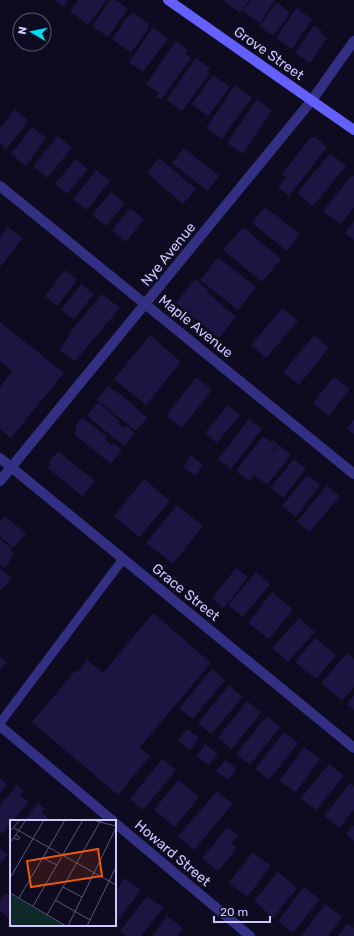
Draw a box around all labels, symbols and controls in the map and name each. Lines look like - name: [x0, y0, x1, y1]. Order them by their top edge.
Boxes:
- north arrow: [12, 12, 52, 52]
- street label: Grove Street: [230, 23, 307, 84]
- text: N: [16, 26, 30, 35]
- street label: Nye Avenue: [138, 219, 199, 290]
- street label: Maple Avenue: [155, 291, 236, 362]
- street label: Grace Street: [148, 560, 223, 625]
- street label: Howard Street: [131, 817, 215, 890]
- inset map: [10, 820, 116, 926]
- scale bar: [214, 898, 270, 924]
- text: 20 m: [220, 905, 248, 919]

